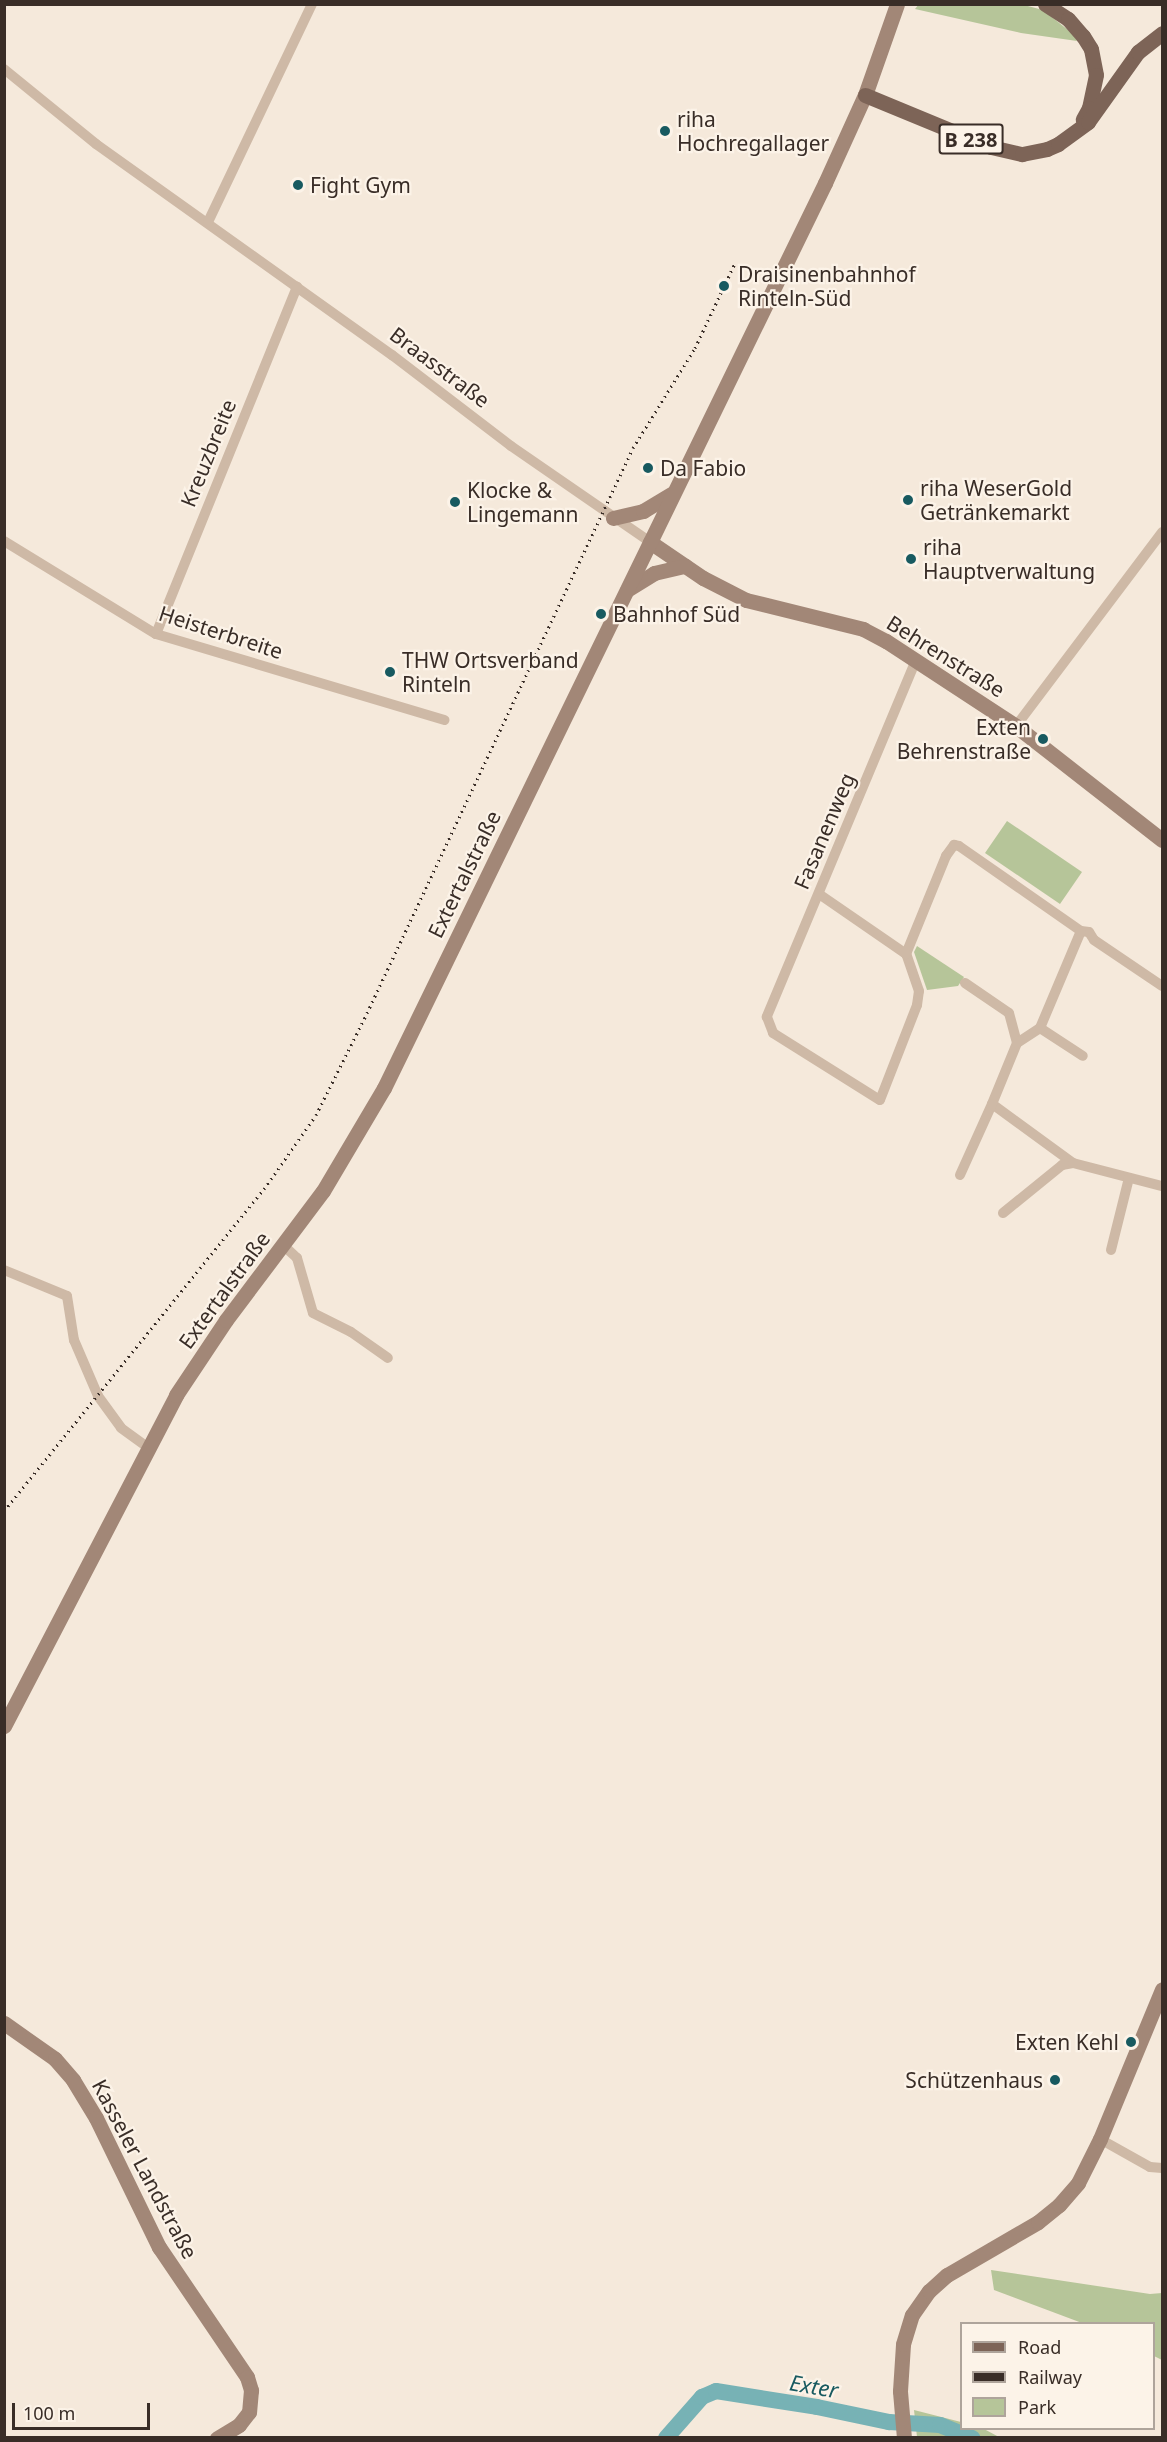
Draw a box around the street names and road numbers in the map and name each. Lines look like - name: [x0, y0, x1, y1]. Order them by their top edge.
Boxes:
- road number: B 238: [938, 122, 1004, 156]
- street label: Braasstraße: [385, 321, 495, 413]
- street label: Kreuzbreite: [175, 396, 241, 510]
- street label: Heisterbreite: [156, 600, 286, 664]
- street label: Behrenstraße: [882, 610, 1010, 702]
- street label: Fasanenweg: [788, 769, 860, 893]
- street label: Extertalstraße: [422, 806, 506, 942]
- street label: Extertalstraße: [173, 1227, 275, 1353]
- street label: Kasseler Landstraße: [87, 2075, 203, 2263]

